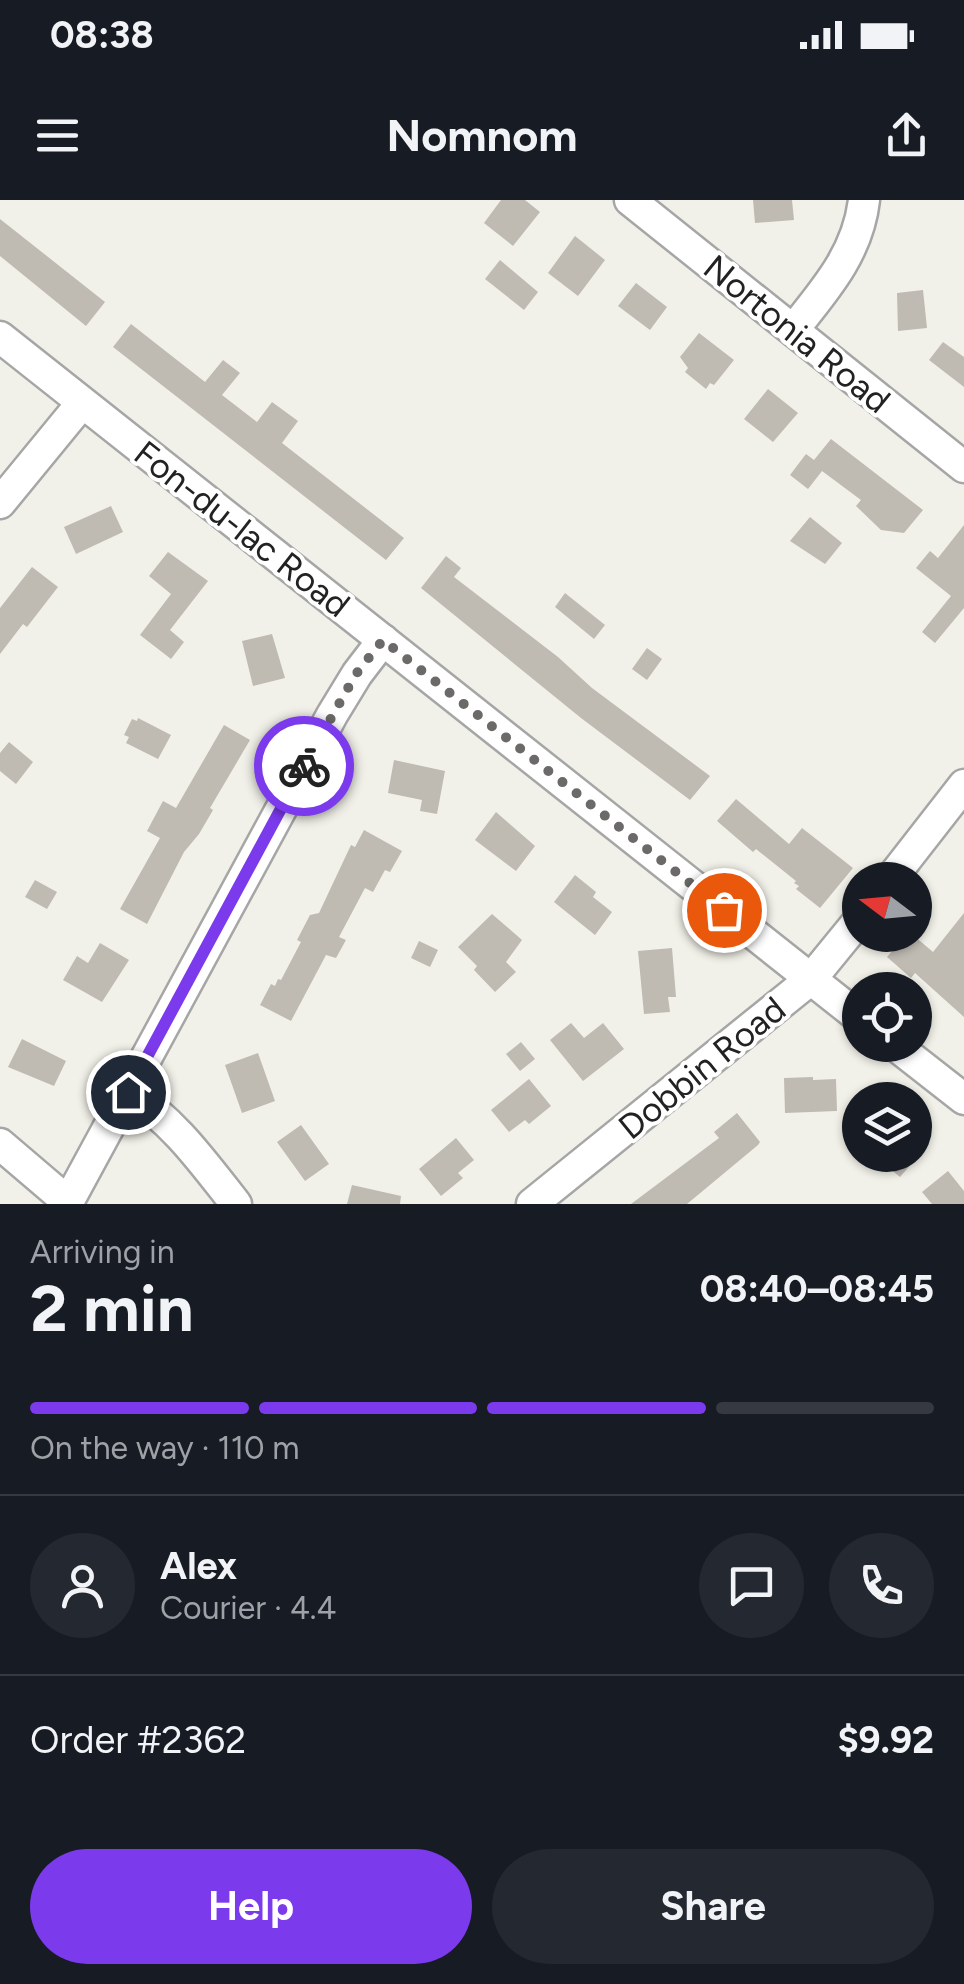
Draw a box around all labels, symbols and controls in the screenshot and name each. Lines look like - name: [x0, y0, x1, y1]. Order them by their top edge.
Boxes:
- text: 08:38: [50, 12, 154, 58]
- icon: menu: [30, 108, 85, 163]
- text: Nomnom: [386, 108, 578, 162]
- icon: share: [879, 108, 934, 163]
- street label: Nortonia Road: [695, 246, 899, 422]
- street label: Fon-du-lac Road: [126, 432, 358, 626]
- courier: [254, 716, 354, 816]
- icon: bike: [277, 739, 332, 794]
- north arrow: [842, 862, 932, 952]
- map controls: [842, 862, 932, 1172]
- pin: [682, 868, 767, 953]
- icon: bag: [697, 883, 752, 938]
- button: locate: [842, 972, 932, 1062]
- street label: Dobbin Road: [610, 988, 794, 1148]
- pin: [86, 1050, 171, 1135]
- icon: home: [101, 1065, 156, 1120]
- button: layers: [842, 1082, 932, 1172]
- text: Arriving in: [30, 1233, 175, 1271]
- text: 08:40–08:45: [700, 1266, 934, 1312]
- text: 2 min: [30, 1269, 194, 1347]
- text: On the way · 110 m: [30, 1429, 300, 1467]
- button: person: [30, 1533, 135, 1638]
- button: chat: [699, 1533, 804, 1638]
- button: phone: [829, 1533, 934, 1638]
- text: Alex: [160, 1543, 237, 1589]
- text: Courier · 4.4: [160, 1589, 336, 1627]
- text: Order #2362: [30, 1717, 246, 1763]
- text: $9.92: [837, 1717, 934, 1763]
- button: Help: [30, 1849, 472, 1964]
- button: Share: [492, 1849, 934, 1964]

